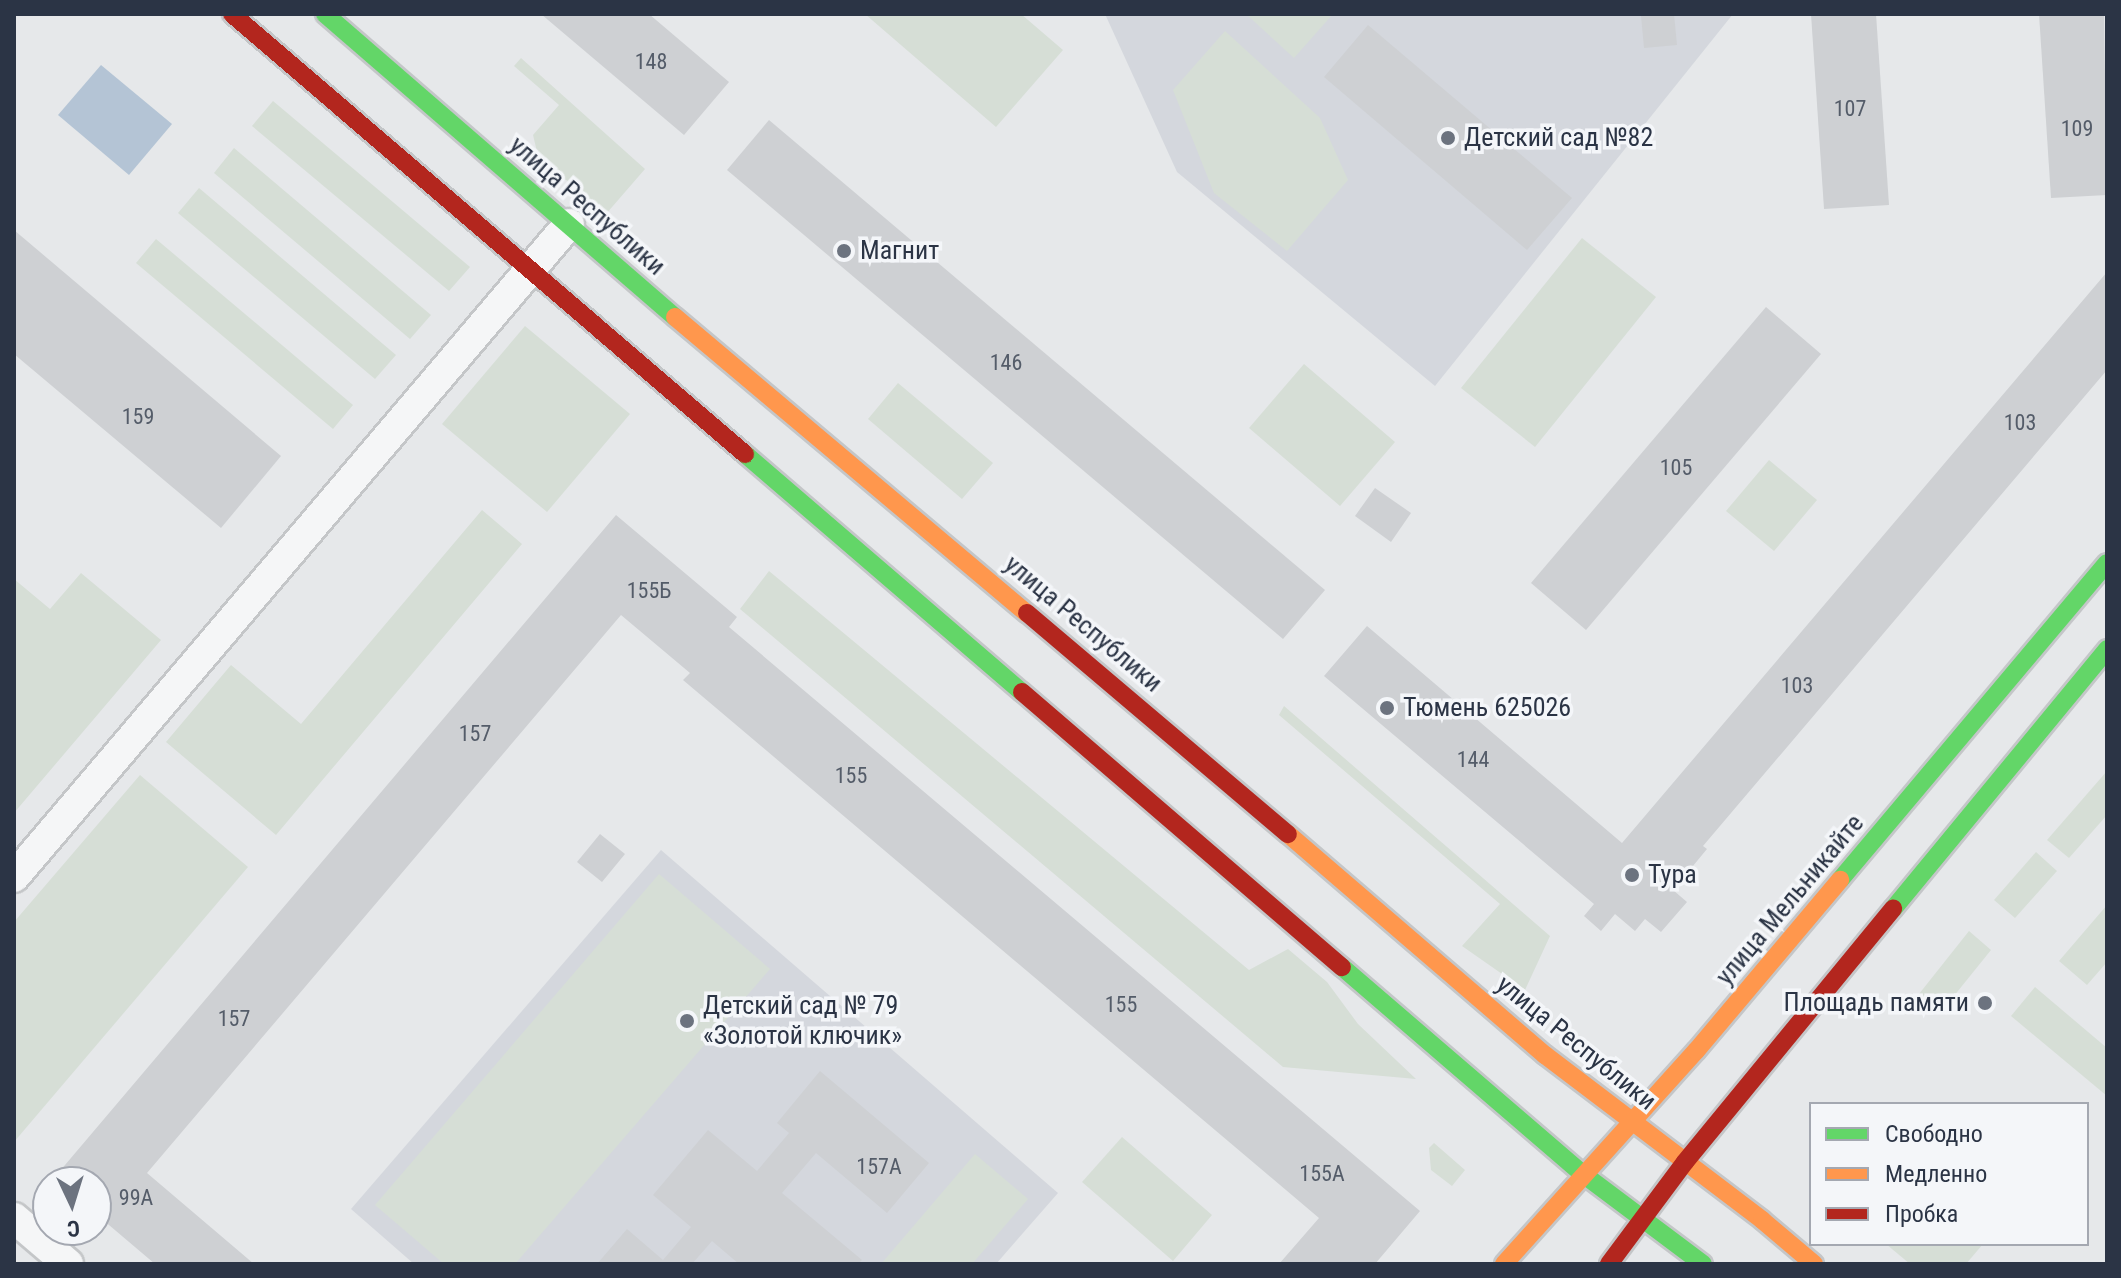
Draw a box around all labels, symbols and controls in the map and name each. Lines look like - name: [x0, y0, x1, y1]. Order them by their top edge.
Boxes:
- house number: 148: [635, 49, 667, 75]
- house number: 107: [1834, 96, 1866, 122]
- house number: 109: [2061, 116, 2093, 142]
- place label: Детский сад №82: [1464, 122, 1653, 154]
- marker: Детский сад №82: [1439, 129, 1457, 147]
- street label: улица Республики: [503, 130, 671, 282]
- place label: Магнит: [860, 235, 939, 267]
- marker: Магнит: [835, 242, 853, 260]
- house number: 146: [990, 350, 1022, 376]
- house number: 159: [122, 404, 154, 430]
- house number: 103: [2004, 410, 2036, 436]
- house number: 105: [1660, 455, 1692, 481]
- street label: улица Республики: [998, 549, 1168, 699]
- house number: 155Б: [627, 578, 671, 604]
- house number: 103: [1781, 673, 1813, 699]
- place label: Тюмень 625026: [1403, 692, 1571, 724]
- marker: Тюмень 625026: [1378, 699, 1396, 717]
- house number: 157: [459, 721, 491, 747]
- house number: 144: [1457, 747, 1489, 773]
- house number: 155: [835, 763, 867, 789]
- street label: улица Мельникайте: [1709, 808, 1871, 992]
- place label: Тура: [1648, 859, 1697, 891]
- marker: Тура: [1623, 866, 1641, 884]
- street label: улица Республики: [1490, 969, 1662, 1117]
- place label: Площадь памяти: [1784, 987, 1969, 1019]
- place label: Детский сад № 79 «Золотой ключик»: [703, 990, 902, 1052]
- house number: 155: [1105, 992, 1137, 1018]
- marker: Площадь памяти: [1976, 994, 1994, 1012]
- house number: 157: [218, 1006, 250, 1032]
- marker: Детский сад № 79 «Золотой ключик»: [678, 1012, 696, 1030]
- legend: [1809, 1102, 2089, 1246]
- text: Свободно: [1885, 1120, 1983, 1148]
- house number: 157А: [856, 1154, 902, 1180]
- text: Медленно: [1885, 1160, 1987, 1188]
- house number: 155А: [1299, 1161, 1345, 1187]
- north arrow: [32, 1166, 112, 1246]
- house number: 99А: [119, 1185, 153, 1211]
- text: Пробка: [1885, 1200, 1958, 1228]
- text: С: [66, 1216, 81, 1241]

